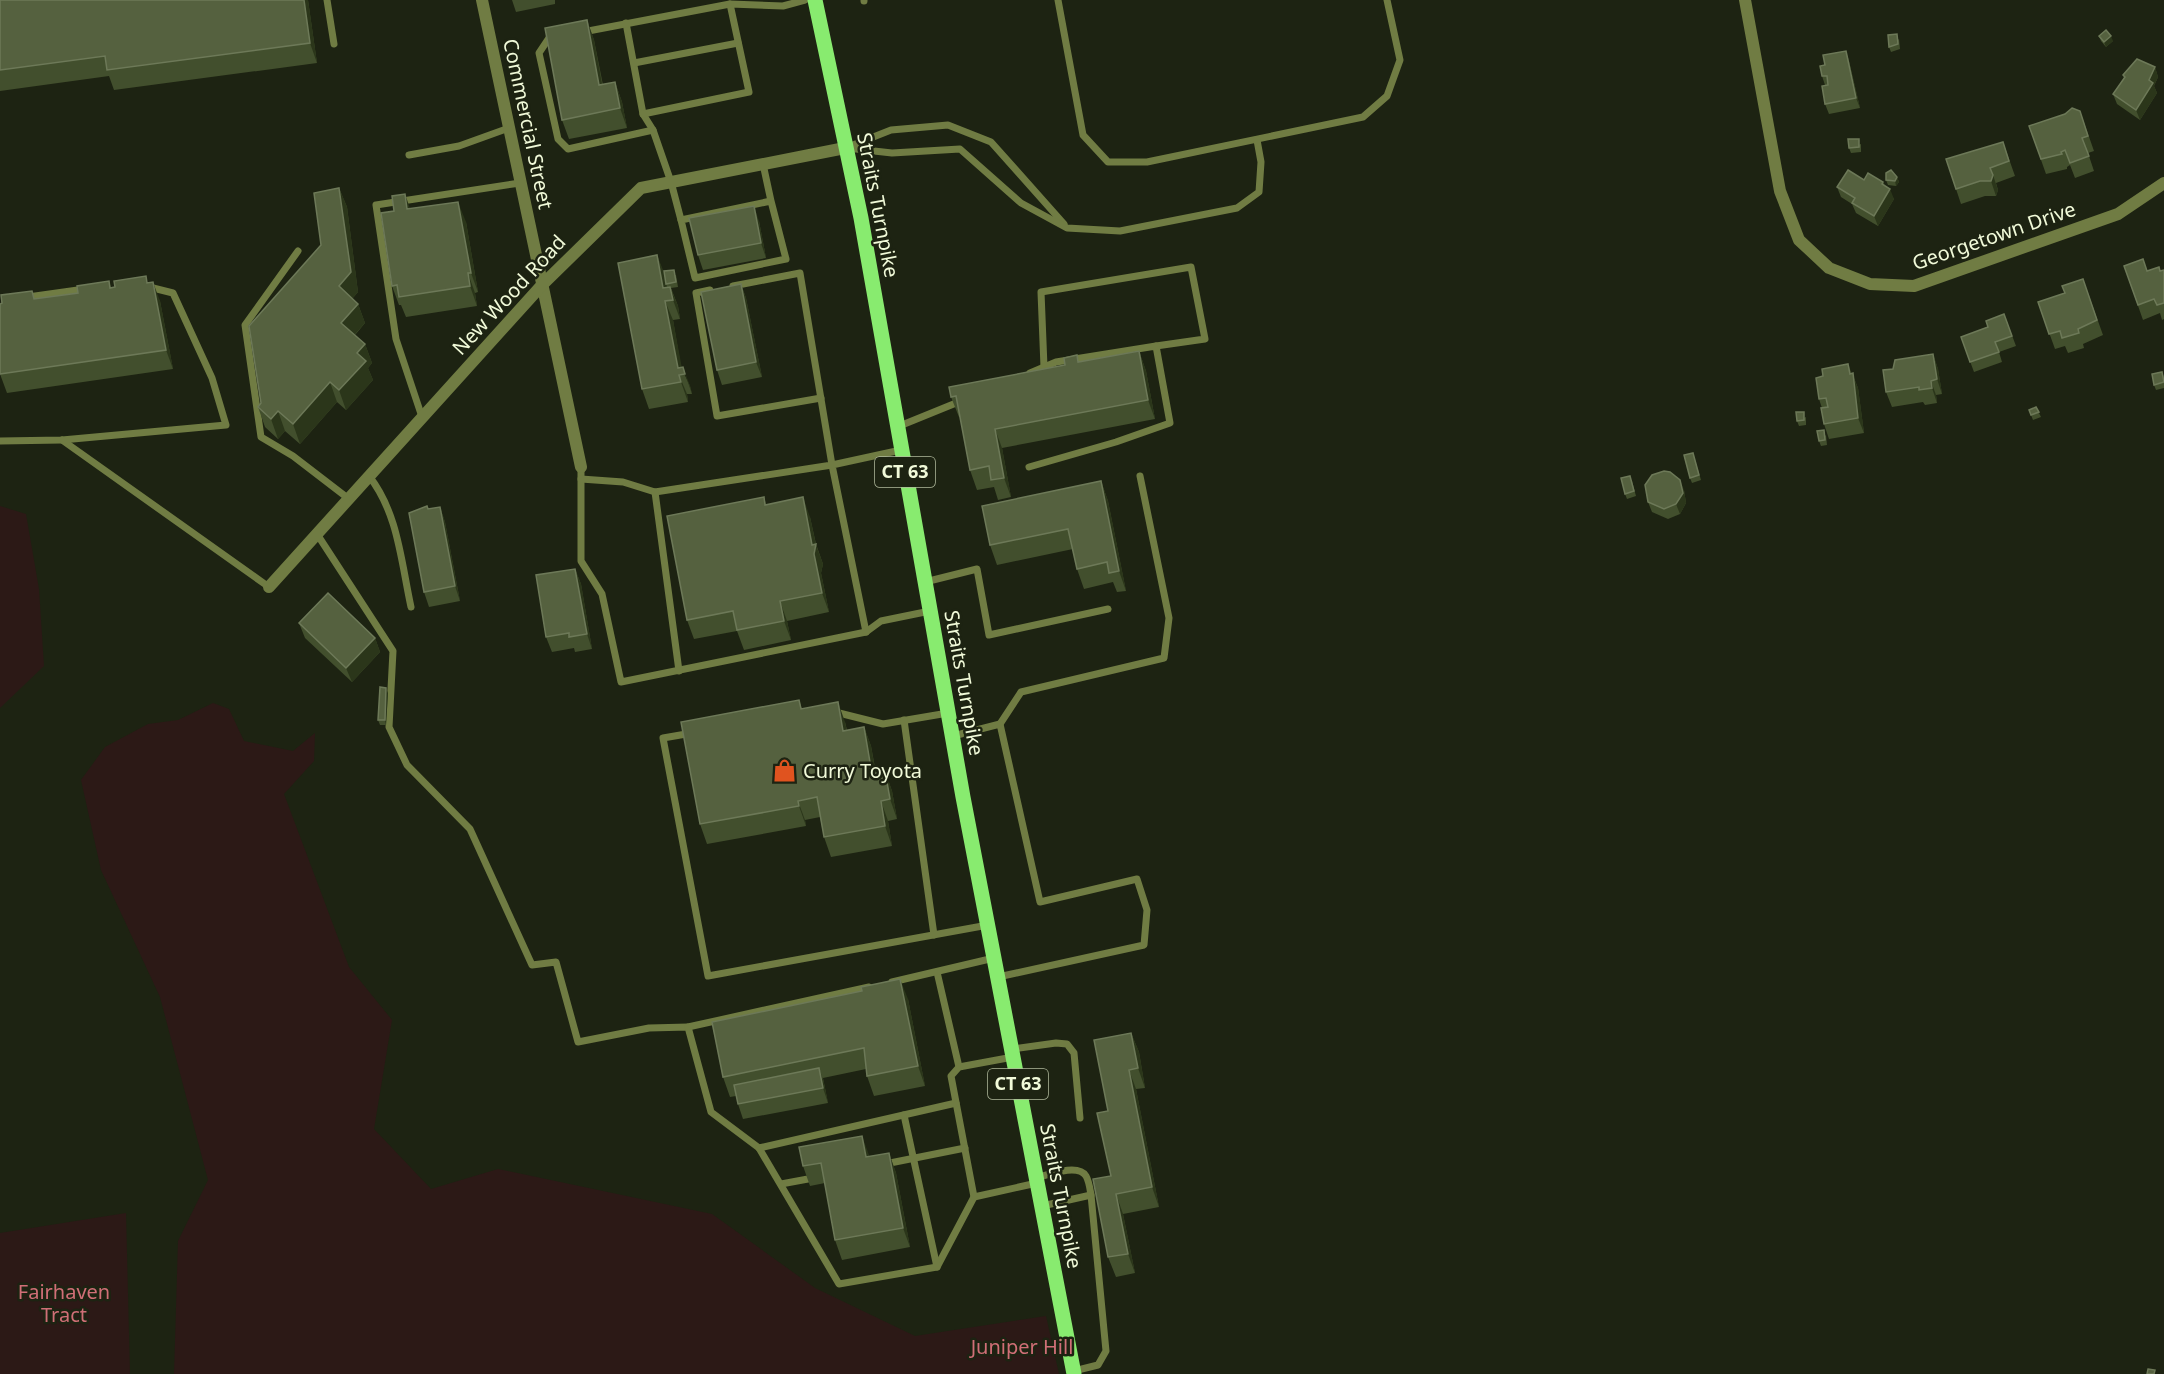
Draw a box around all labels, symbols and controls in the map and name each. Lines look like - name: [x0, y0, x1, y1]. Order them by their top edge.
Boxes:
- street label: Commercial Street: [497, 36, 560, 212]
- street label: Straits Turnpike: [851, 130, 906, 280]
- street label: Georgetown Drive: [1908, 195, 2079, 276]
- street label: New Wood Road: [446, 229, 571, 361]
- road number: CT 63: [875, 457, 935, 487]
- street label: Straits Turnpike: [938, 608, 991, 758]
- place label: Curry Toyota: [803, 757, 922, 784]
- shop icon: Curry Toyota: [772, 758, 798, 784]
- road number: CT 63: [988, 1069, 1048, 1099]
- street label: Straits Turnpike: [1034, 1121, 1089, 1271]
- park label: Fairhaven Tract: [18, 1278, 110, 1328]
- park label: Juniper Hill: [969, 1333, 1073, 1360]

